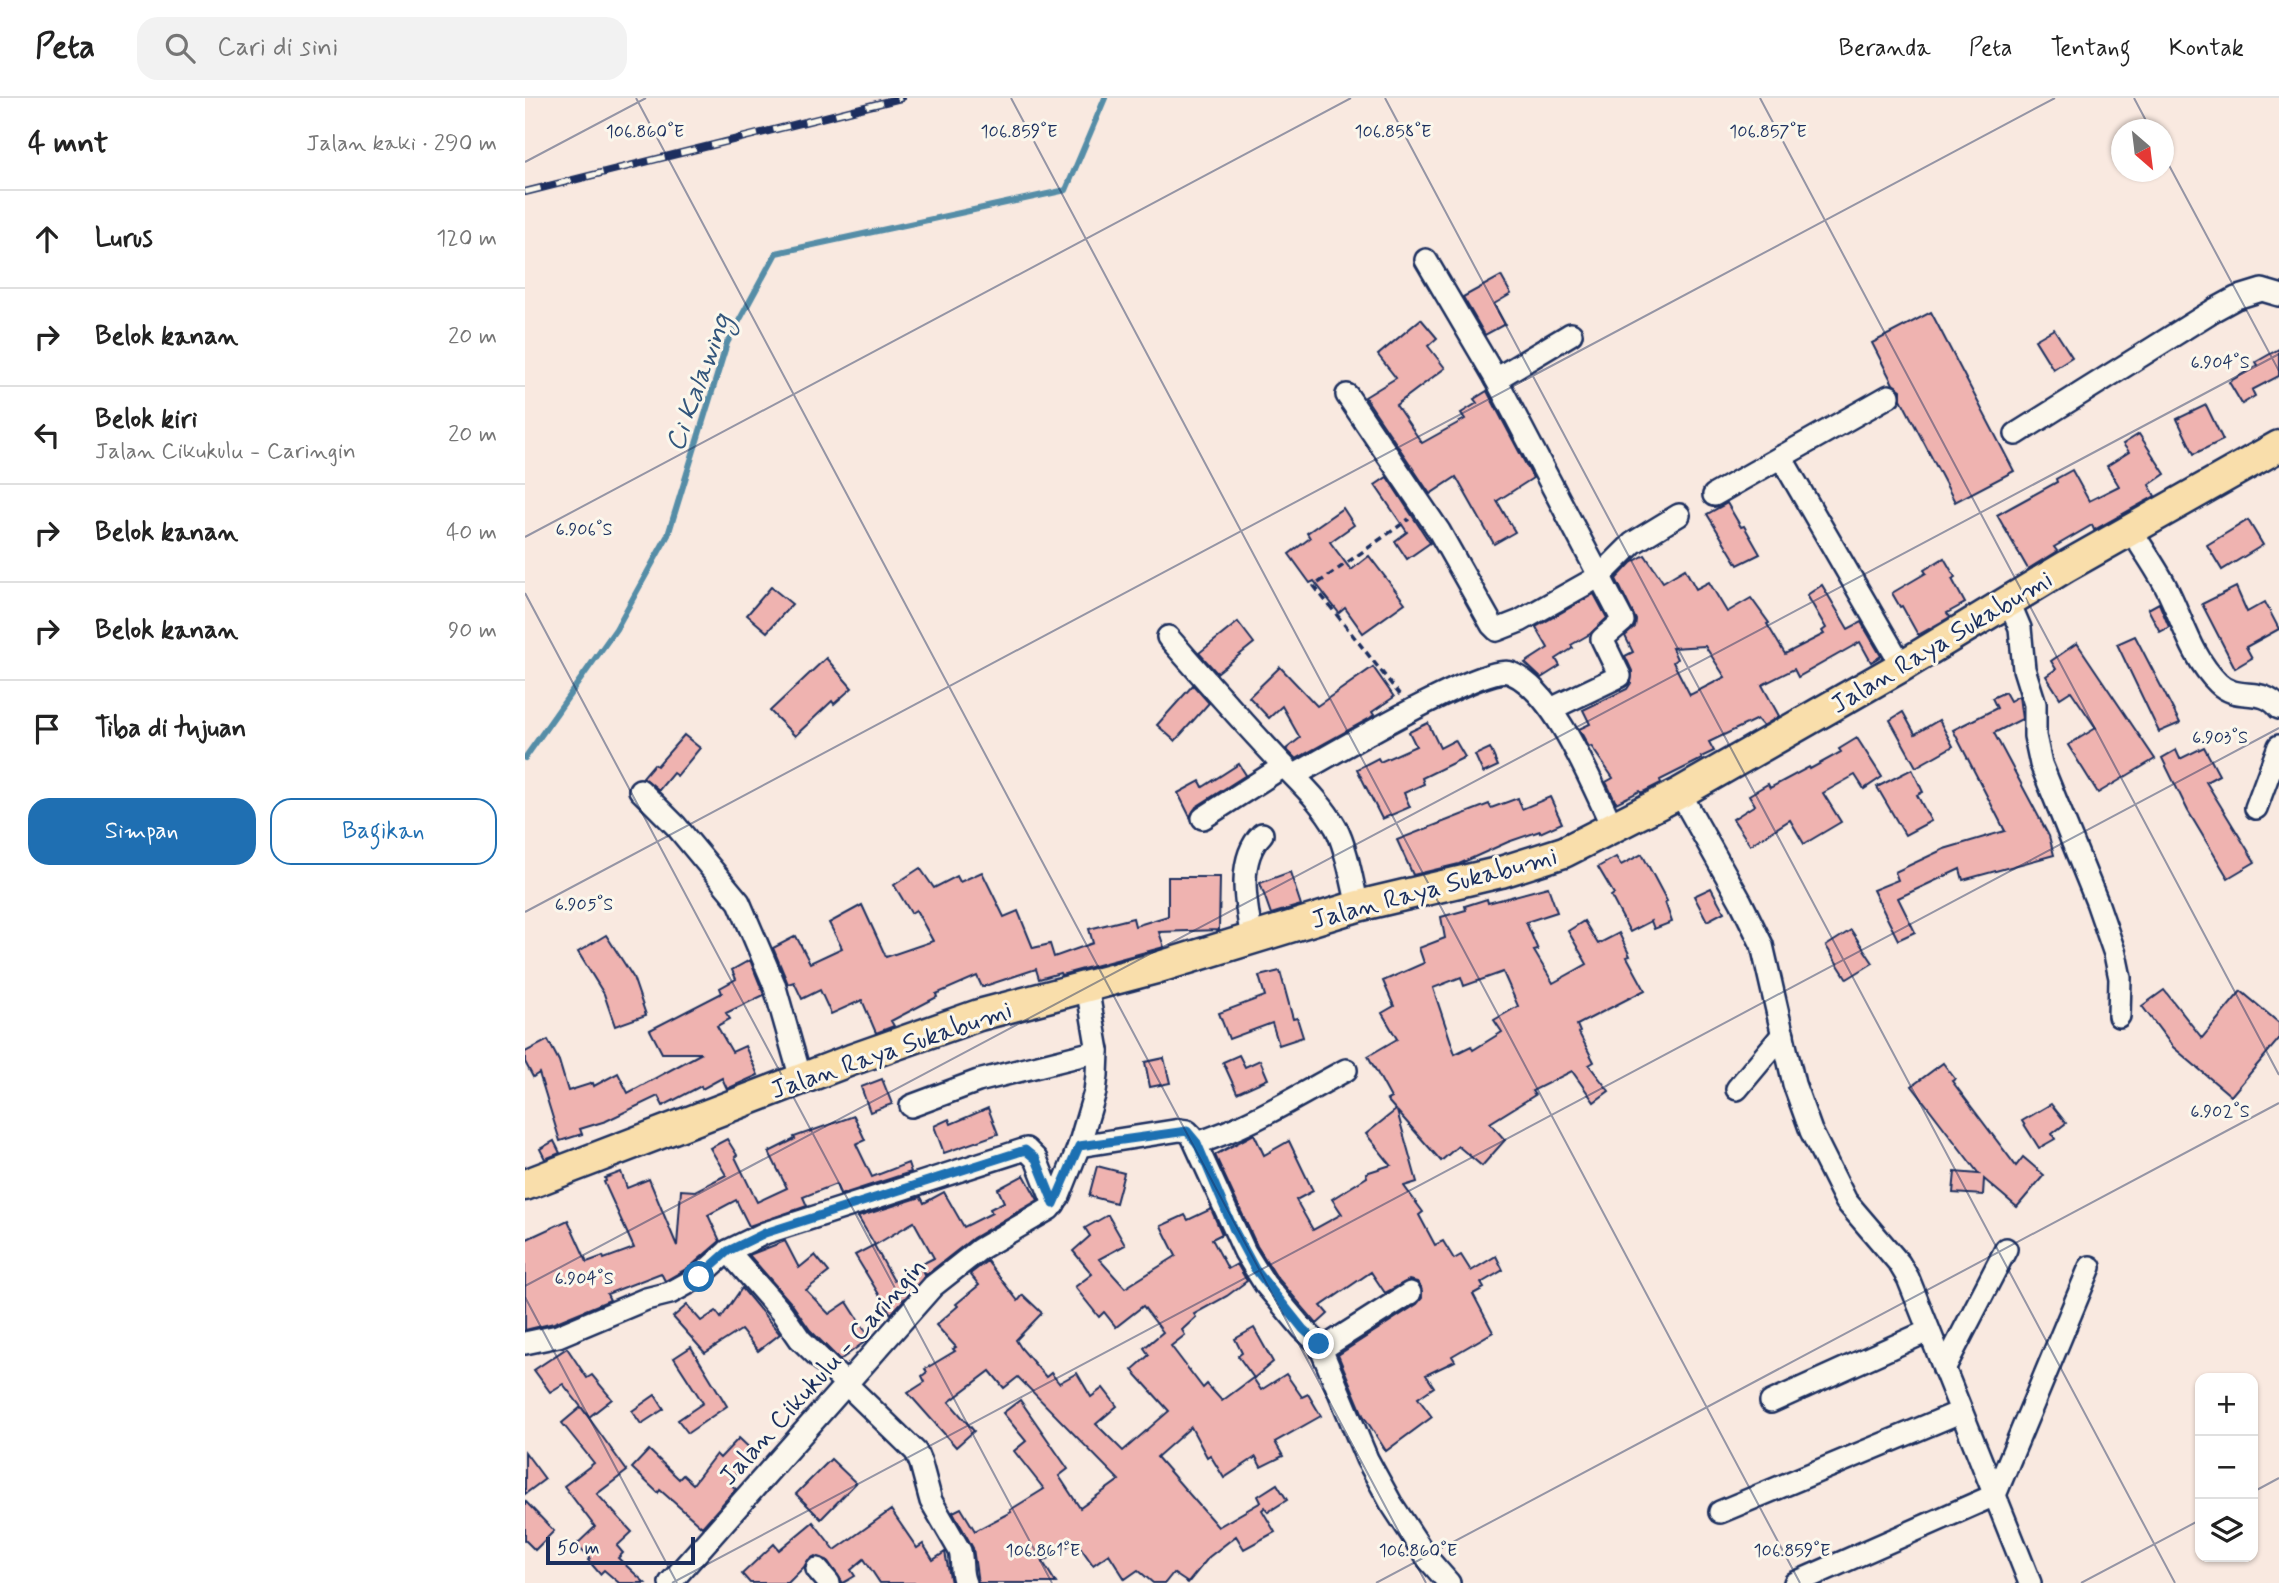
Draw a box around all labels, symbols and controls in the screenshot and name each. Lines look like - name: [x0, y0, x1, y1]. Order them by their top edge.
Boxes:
- search box: [137, 17, 627, 80]
- text: Peta: [35, 26, 95, 70]
- icon: search: [161, 29, 199, 67]
- text: Cari di sini: [217, 31, 338, 65]
- text: Beranda: [1839, 33, 1931, 64]
- text: Peta: [1969, 33, 2012, 64]
- text: Tentang: [2050, 33, 2131, 64]
- text: Kontak: [2169, 33, 2244, 64]
- north arrow: [2111, 119, 2174, 182]
- text: 106.860°E: [606, 120, 684, 144]
- text: 106.859°E: [981, 120, 1057, 144]
- text: 106.858°E: [1354, 120, 1432, 144]
- text: 106.857°E: [1729, 120, 1807, 144]
- text: 4 mnt: [28, 124, 108, 163]
- text: Jalan kaki · 290 m: [306, 129, 497, 159]
- icon: ahead: [28, 220, 66, 258]
- text: Lurus: [95, 222, 153, 256]
- text: 120 m: [436, 224, 497, 254]
- water label: Ci Kalawing: [657, 307, 744, 457]
- icon: right: [28, 318, 66, 356]
- text: Belok kanan: [95, 320, 238, 354]
- text: 20 m: [448, 322, 497, 352]
- text: 6.904°S: [2190, 351, 2250, 375]
- text: Belok kiri: [95, 403, 197, 437]
- icon: left: [28, 416, 66, 454]
- text: 20 m: [448, 420, 497, 450]
- text: Jalan Cikukulu - Caringin: [95, 437, 356, 467]
- icon: right: [28, 514, 66, 552]
- text: Belok kanan: [95, 516, 238, 550]
- text: 40 m: [446, 518, 497, 548]
- text: 6.906°S: [555, 518, 613, 542]
- street label: Jalan Raya Sukabumi: [1825, 563, 2059, 722]
- icon: right: [28, 612, 66, 650]
- text: Belok kanan: [95, 614, 238, 648]
- text: 90 m: [448, 616, 497, 646]
- icon: arrive: [28, 710, 66, 748]
- text: Tiba di tujuan: [95, 712, 246, 746]
- text: 6.903°S: [2192, 726, 2248, 750]
- button: Simpan: [28, 798, 256, 865]
- button: Bagikan: [270, 798, 497, 865]
- street label: Jalan Raya Sukabumi: [1308, 840, 1561, 938]
- text: 6.905°S: [555, 893, 613, 917]
- street label: Jalan Raya Sukabumi: [766, 994, 1017, 1108]
- text: 6.902°S: [2190, 1100, 2250, 1124]
- street label: Jalan Cikukulu - Caringin: [712, 1251, 935, 1493]
- route start: [683, 1261, 714, 1292]
- text: 6.904°S: [554, 1267, 614, 1291]
- route end: [1303, 1328, 1334, 1359]
- map controls: [2195, 1373, 2258, 1562]
- button: +: [2195, 1373, 2258, 1436]
- button: −: [2195, 1436, 2258, 1499]
- button: layers: [2195, 1499, 2258, 1562]
- scale bar: [546, 1534, 695, 1566]
- text: 50 m: [557, 1536, 600, 1561]
- text: 106.861°E: [1006, 1539, 1080, 1563]
- text: 106.860°E: [1379, 1539, 1457, 1563]
- text: 106.859°E: [1754, 1539, 1830, 1563]

